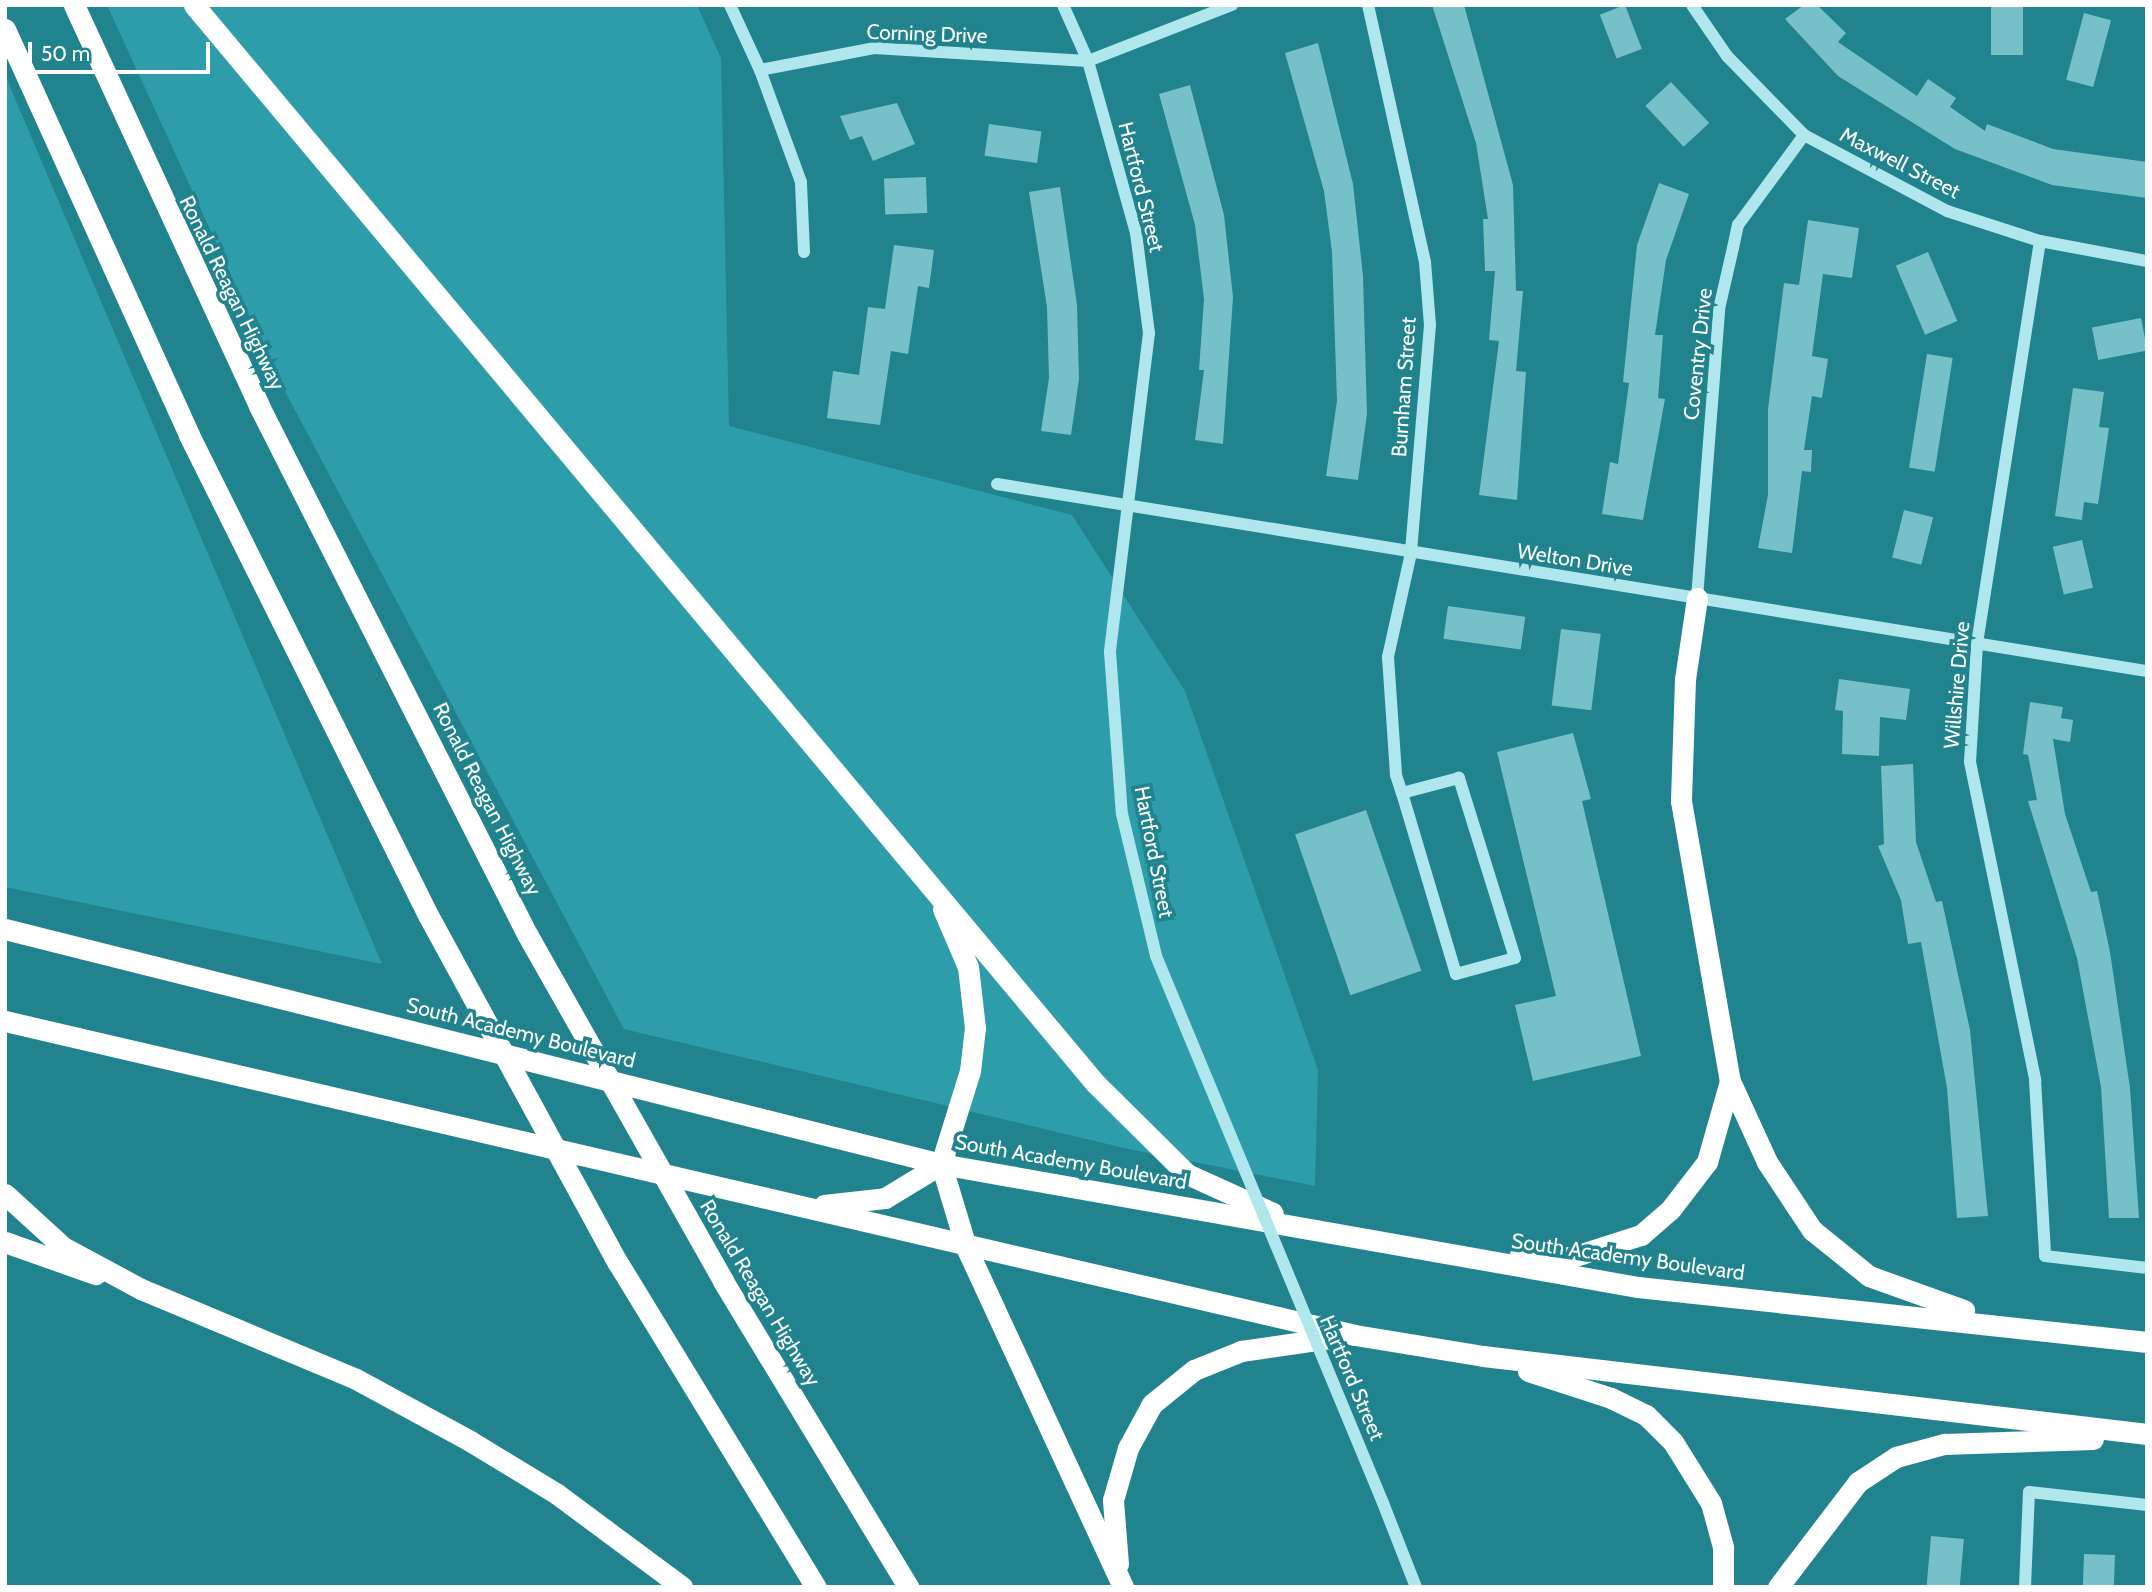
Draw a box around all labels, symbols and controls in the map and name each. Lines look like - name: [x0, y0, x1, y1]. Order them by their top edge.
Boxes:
- street label: Corning Drive: [866, 19, 988, 49]
- scale bar: [32, 28, 214, 72]
- text: 50 m: [41, 41, 90, 66]
- street label: Hartford Street: [1113, 119, 1169, 255]
- street label: Maxwell Street: [1836, 122, 1964, 204]
- street label: Ronald Reagan Highway: [174, 192, 290, 394]
- street label: Coventry Drive: [1679, 287, 1717, 421]
- street label: Burnham Street: [1387, 316, 1421, 458]
- street label: Welton Drive: [1515, 538, 1635, 582]
- street label: Willshire Drive: [1939, 620, 1975, 750]
- street label: Ronald Reagan Highway: [427, 698, 547, 900]
- street label: Hartford Street: [1129, 784, 1179, 920]
- street label: South Academy Boulevard: [404, 992, 638, 1074]
- street label: South Academy Boulevard: [953, 1129, 1189, 1195]
- street label: Ronald Reagan Highway: [694, 1195, 826, 1391]
- street label: South Academy Boulevard: [1510, 1228, 1746, 1286]
- street label: Hartford Street: [1314, 1312, 1390, 1444]

